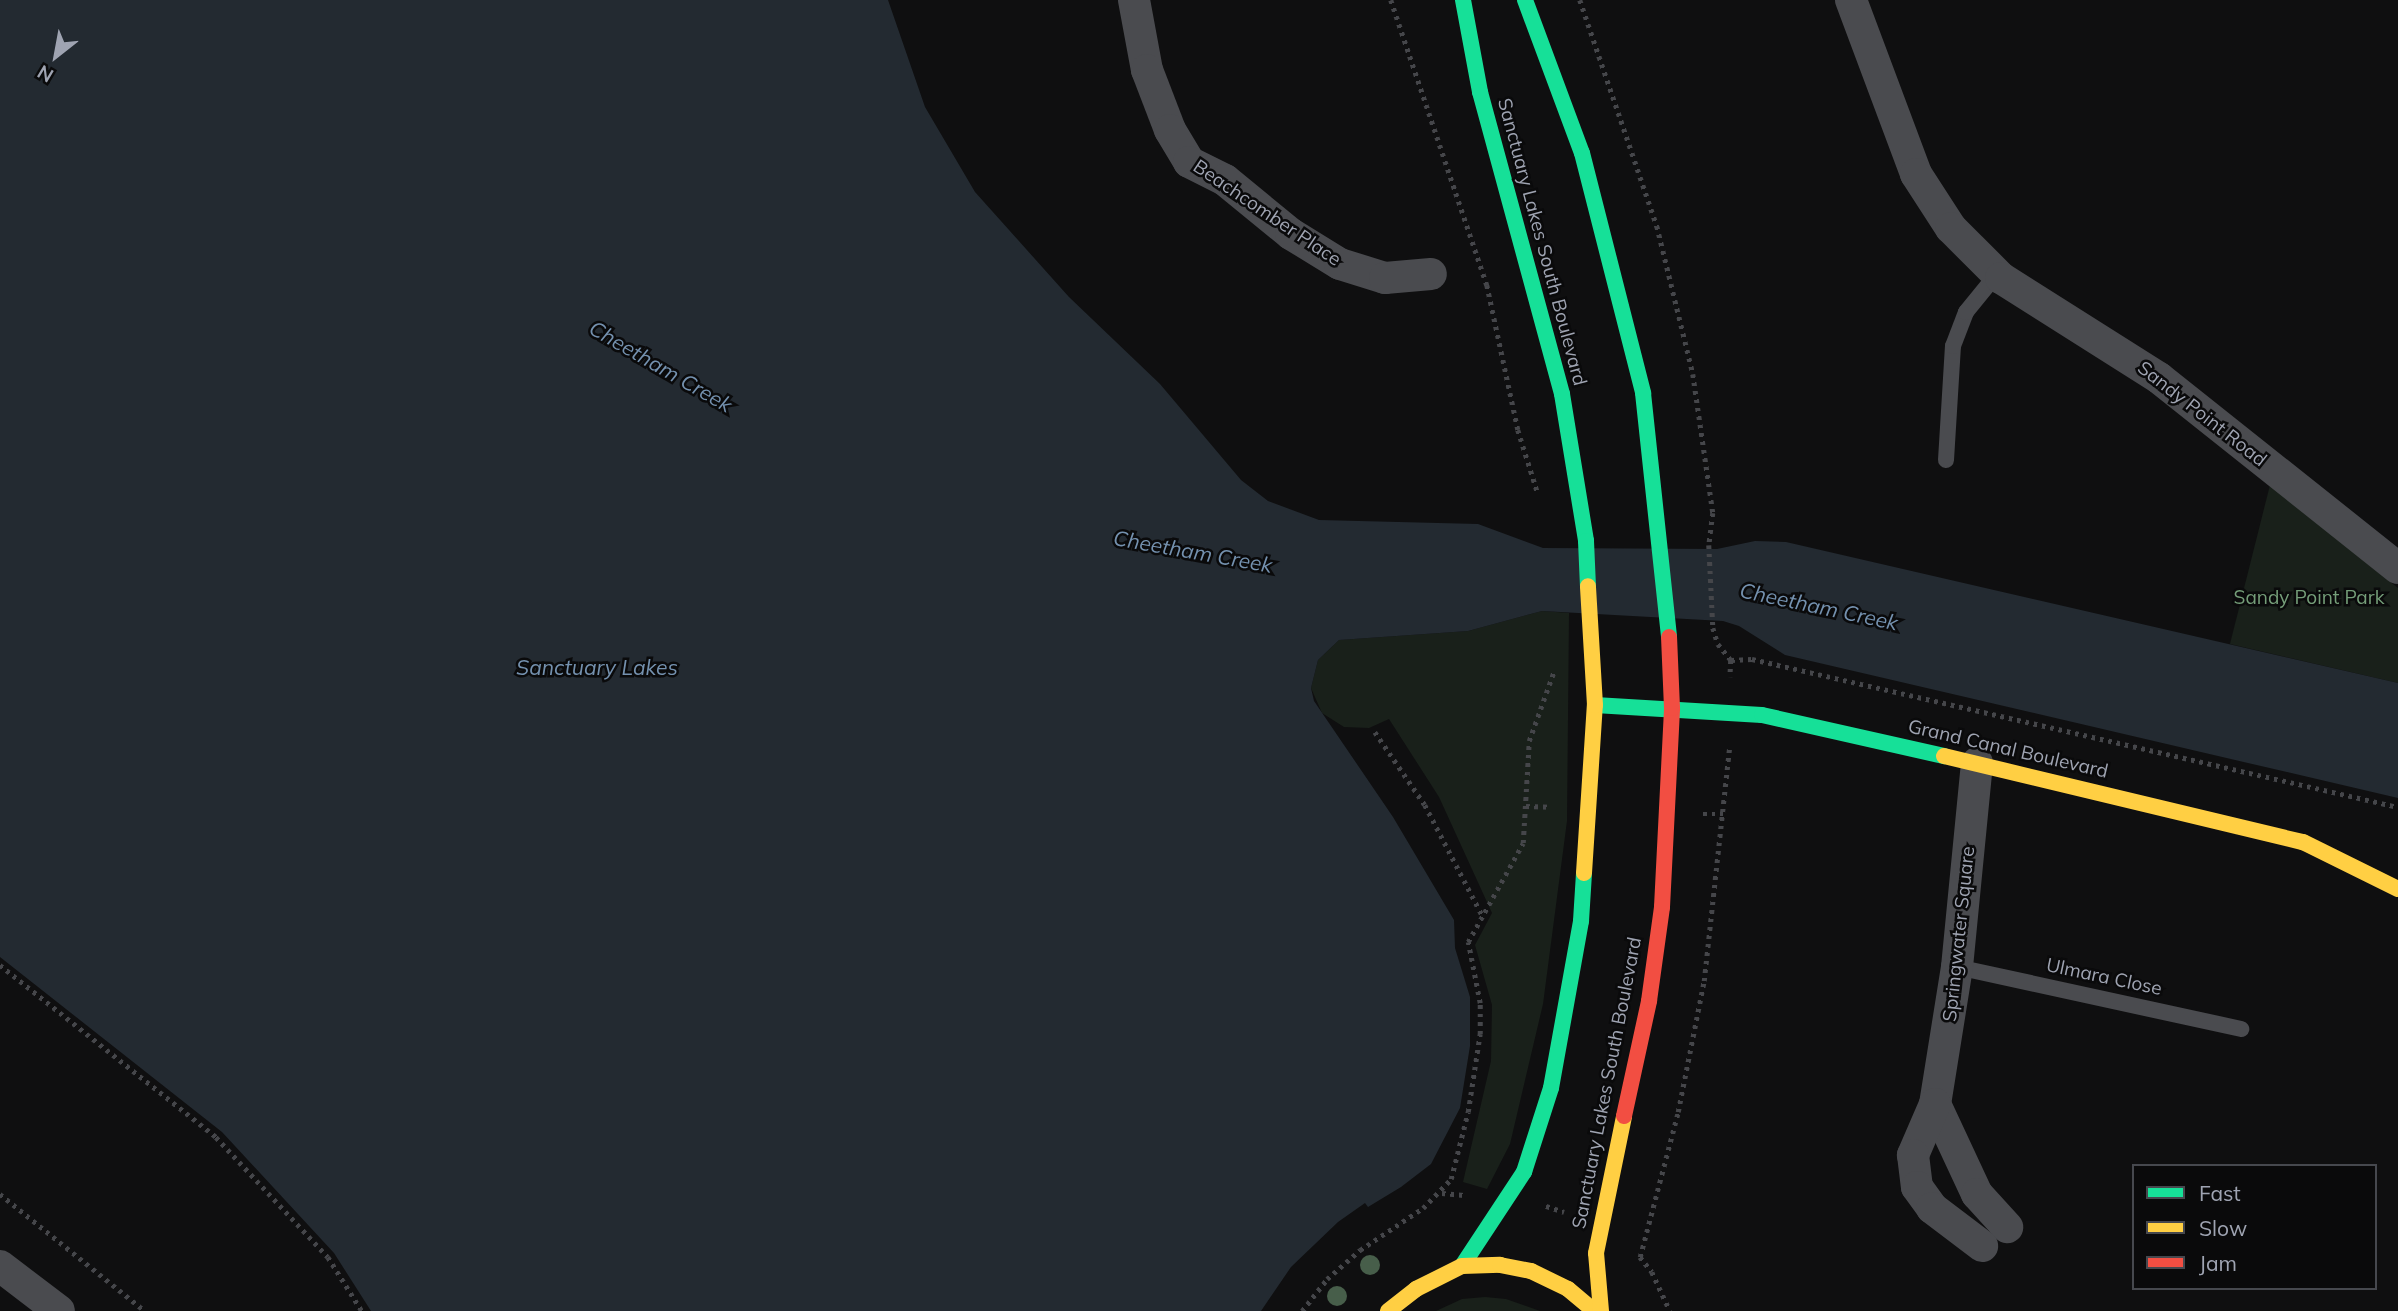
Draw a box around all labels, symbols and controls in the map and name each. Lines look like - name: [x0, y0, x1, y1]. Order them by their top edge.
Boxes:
- north arrow: [21, 21, 91, 91]
- text: N: [33, 60, 58, 88]
- street label: Sanctuary Lakes South Boulevard: [1493, 96, 1591, 388]
- street label: Beachcomber Place: [1189, 155, 1345, 271]
- water label: Cheetham Creek: [585, 315, 737, 417]
- street label: Sandy Point Road: [2133, 357, 2271, 471]
- water label: Cheetham Creek: [1111, 525, 1275, 577]
- water label: Cheetham Creek: [1738, 577, 1900, 635]
- park label: Sandy Point Park: [2234, 587, 2384, 609]
- water label: Sanctuary Lakes: [516, 654, 678, 680]
- street label: Grand Canal Boulevard: [1906, 715, 2110, 783]
- street label: Springwater Square: [1938, 845, 1980, 1023]
- street label: Sanctuary Lakes South Boulevard: [1568, 935, 1646, 1231]
- street label: Ulmara Close: [2044, 954, 2164, 1000]
- legend: [2132, 1164, 2377, 1290]
- text: Fast: [2199, 1180, 2241, 1206]
- text: Slow: [2199, 1215, 2247, 1241]
- text: Jam: [2199, 1250, 2237, 1276]

